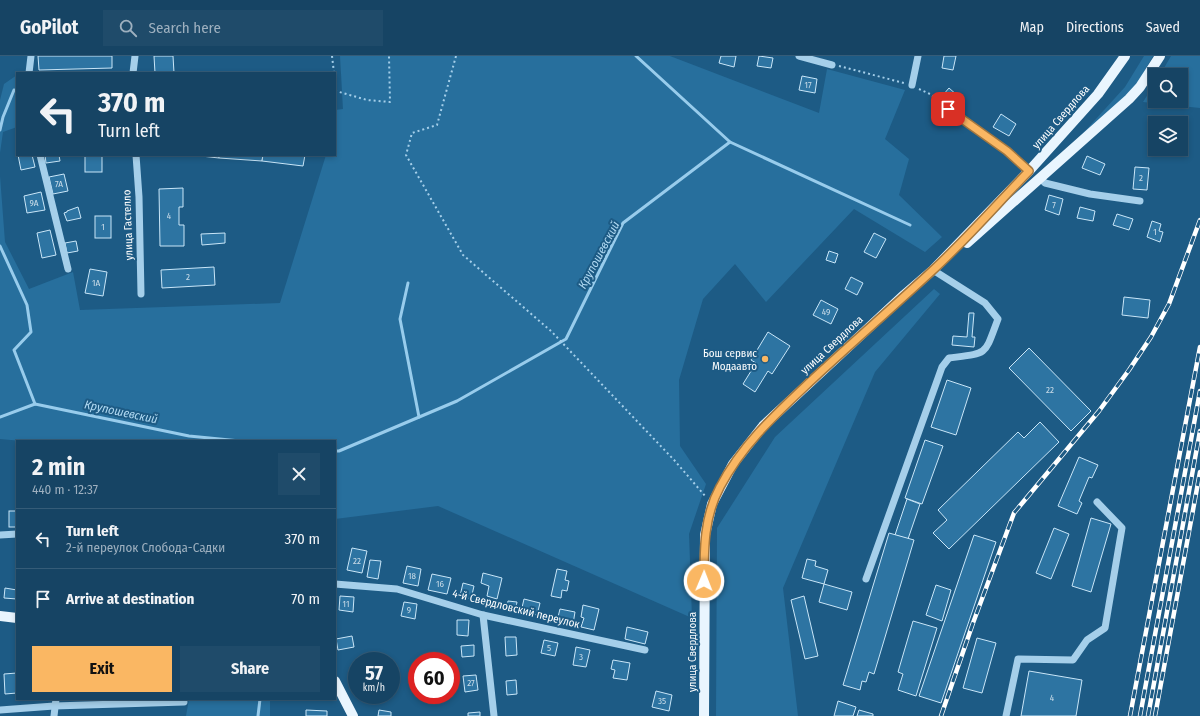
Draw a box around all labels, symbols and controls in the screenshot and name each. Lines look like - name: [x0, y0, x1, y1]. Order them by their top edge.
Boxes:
- search box: [103, 10, 383, 46]
- text: GoPilot: [20, 16, 79, 39]
- icon: search: [117, 17, 139, 39]
- text: Search here: [149, 19, 221, 37]
- text: Map: [1020, 19, 1044, 36]
- text: Directions: [1066, 19, 1124, 36]
- text: Saved: [1146, 19, 1180, 36]
- map controls: [1148, 68, 1188, 156]
- button: search: [1148, 68, 1188, 108]
- house number: 17: [804, 80, 812, 90]
- street label: улица Свердлова: [1030, 83, 1092, 151]
- text: 370 m: [98, 86, 165, 119]
- icon: left: [32, 88, 84, 140]
- pin: [931, 92, 965, 126]
- icon: arrive: [937, 98, 959, 120]
- button: layers: [1148, 116, 1188, 156]
- text: Turn left: [98, 120, 160, 142]
- house number: 2: [1139, 173, 1143, 183]
- house number: 7А: [55, 179, 63, 189]
- street label: улица Гастелло: [120, 189, 136, 261]
- house number: 9А: [29, 198, 39, 208]
- house number: 7: [1052, 200, 1056, 210]
- house number: 4: [167, 211, 172, 221]
- water label: Крупошевский: [575, 219, 623, 291]
- house number: 1: [101, 222, 105, 232]
- house number: 1: [1153, 227, 1157, 237]
- house number: 2: [186, 272, 190, 282]
- house number: 1А: [92, 278, 100, 288]
- house number: 49: [822, 307, 830, 317]
- street label: улица Свердлова: [798, 313, 866, 377]
- place label: Бош сервис Модаавто: [703, 347, 757, 373]
- marker: Бош сервис Модаавто: [760, 354, 770, 364]
- house number: 22: [1046, 385, 1054, 395]
- water label: Крупошевский: [83, 397, 159, 427]
- text: 2 min: [32, 453, 85, 481]
- button: close: [278, 453, 320, 495]
- text: 440 m · 12:37: [32, 482, 98, 497]
- text: Turn left: [66, 522, 119, 540]
- icon: left: [32, 528, 54, 550]
- text: 370 m: [285, 530, 320, 548]
- text: 2-й переулок Слобода-Садки: [66, 540, 225, 555]
- house number: 22: [353, 556, 361, 566]
- position arrow: [683, 560, 725, 602]
- house number: 18: [408, 571, 417, 581]
- house number: 16: [436, 579, 445, 589]
- street label: 4-й Свердловский переулок: [451, 587, 582, 631]
- icon: arrive: [32, 588, 54, 610]
- text: Arrive at destination: [66, 590, 194, 608]
- text: 70 m: [291, 590, 320, 608]
- house number: 11: [343, 599, 349, 609]
- house number: 9: [407, 605, 411, 615]
- street label: улица Свердлова: [686, 612, 699, 692]
- house number: 5: [547, 643, 551, 653]
- button: Exit: [32, 646, 172, 692]
- button: Share: [180, 646, 320, 692]
- speed limit sign: 60: [408, 652, 460, 704]
- house number: 3: [579, 652, 583, 662]
- text: 57: [365, 661, 383, 685]
- house number: 27: [467, 678, 475, 688]
- text: km/h: [363, 682, 385, 694]
- house number: 4: [1050, 693, 1055, 703]
- house number: 35: [658, 696, 666, 706]

